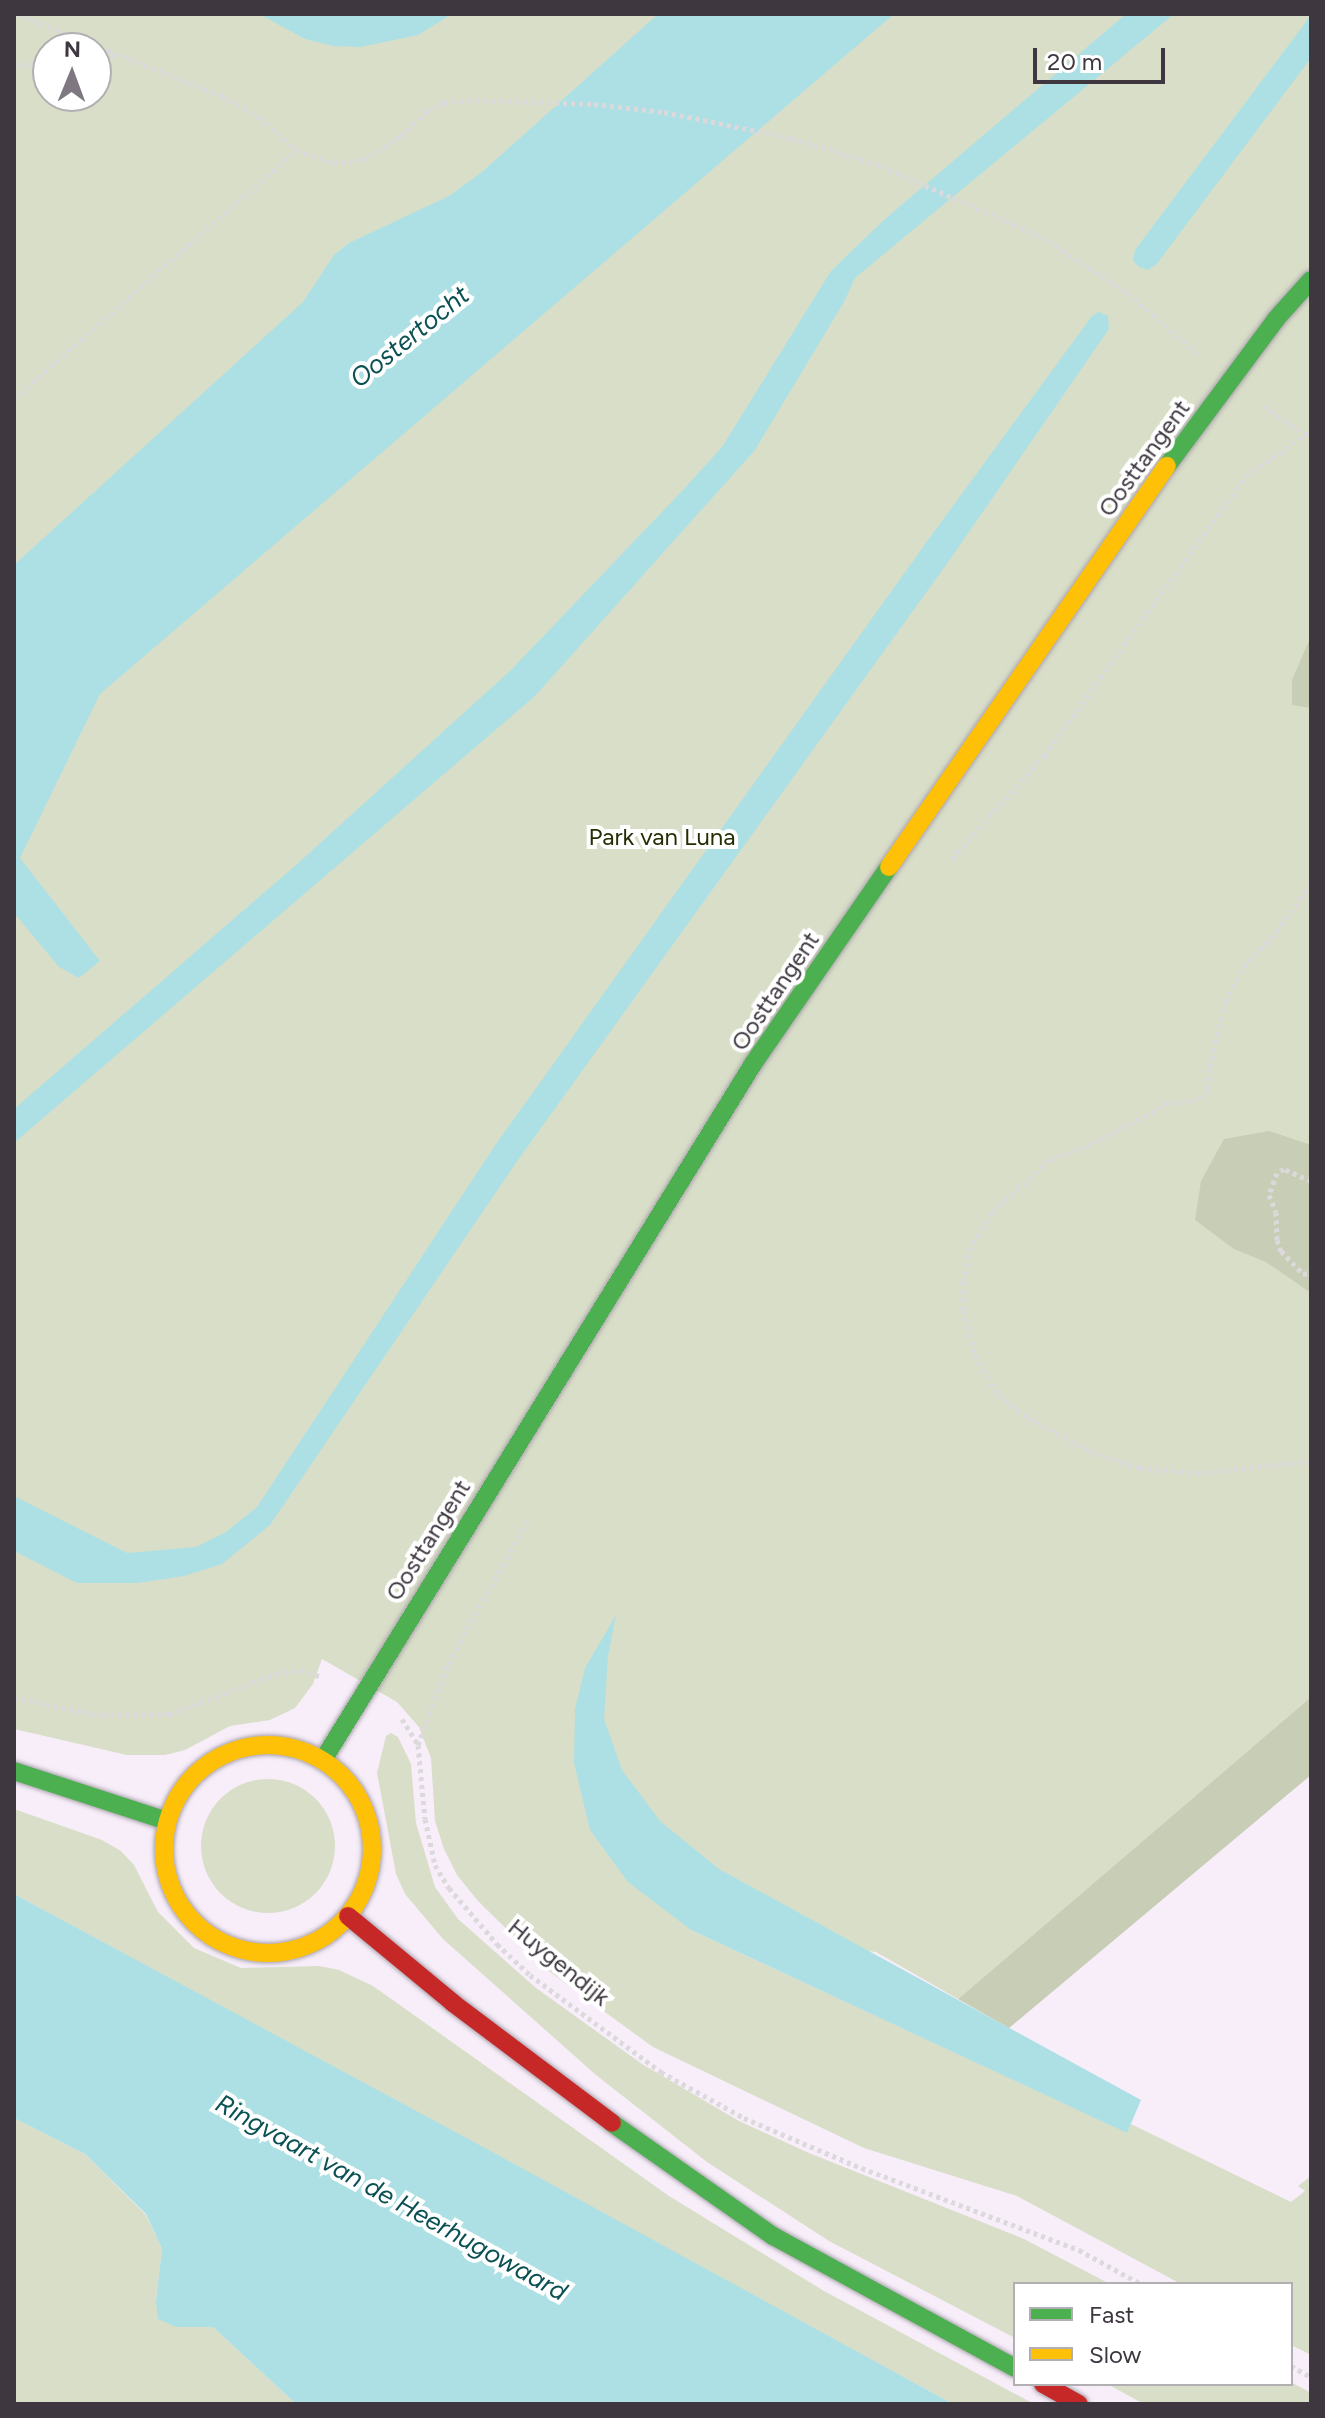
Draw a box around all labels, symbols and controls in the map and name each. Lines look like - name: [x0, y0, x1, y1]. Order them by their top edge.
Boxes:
- north arrow: [32, 32, 112, 112]
- scale bar: [1037, 32, 1169, 82]
- text: N: [64, 36, 81, 63]
- text: 20 m: [1047, 47, 1102, 76]
- water label: Oostertocht: [344, 279, 476, 395]
- street label: Oosttangent: [1092, 394, 1196, 522]
- park label: Park van Luna: [589, 823, 735, 851]
- street label: Oosttangent: [725, 926, 825, 1056]
- street label: Oosttangent: [379, 1474, 477, 1606]
- street label: Huygendijk: [503, 1912, 615, 2012]
- water label: Ringvaart van de Heerhugowaard: [210, 2088, 572, 2308]
- legend: [1013, 2282, 1293, 2386]
- text: Fast: [1089, 2300, 1134, 2329]
- text: Slow: [1089, 2340, 1141, 2369]

